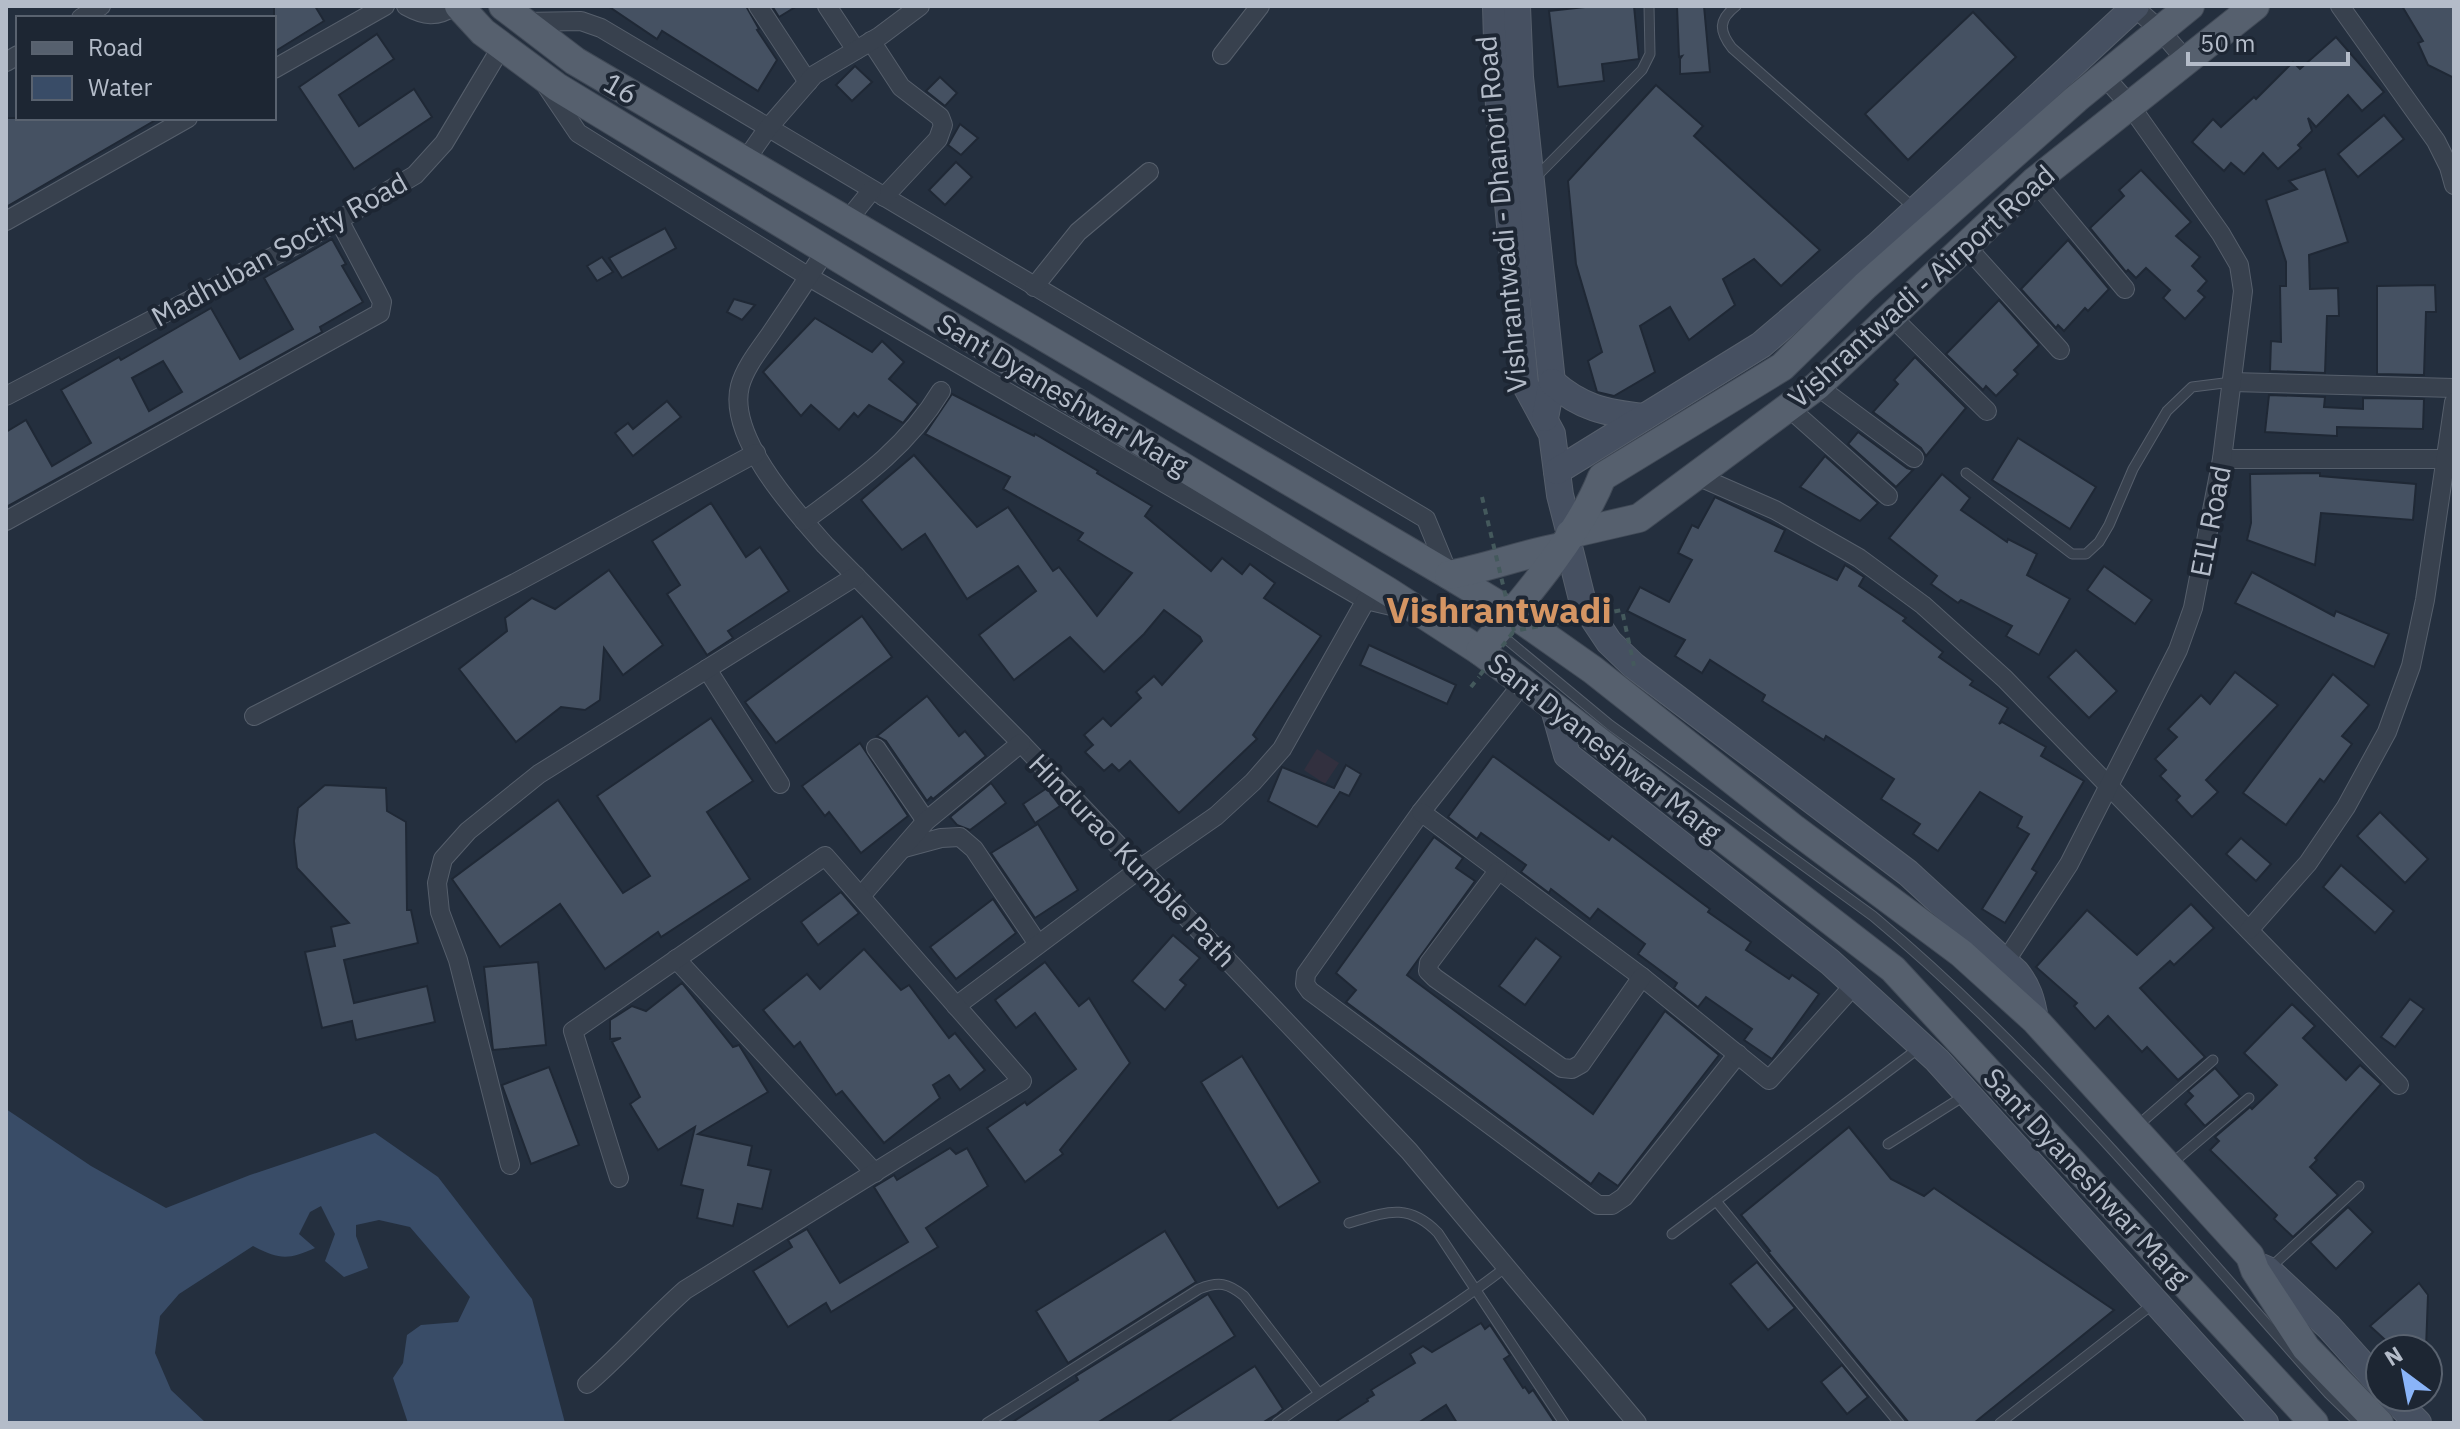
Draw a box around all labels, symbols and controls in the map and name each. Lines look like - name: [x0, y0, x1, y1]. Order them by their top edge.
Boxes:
- legend: [16, 16, 276, 120]
- scale bar: [2188, 16, 2348, 66]
- text: 50 m: [2200, 27, 2255, 59]
- text: Road: [88, 31, 143, 63]
- street label: Vishrantwadi - Dhanori Road: [1467, 34, 1535, 394]
- street label: 16: [597, 64, 645, 112]
- text: Water: [88, 71, 152, 103]
- street label: Vishrantwadi - Airport Road: [1780, 156, 2062, 416]
- street label: Madhuban Socity Road: [144, 163, 414, 335]
- street label: Sant Dyaneshwar Marg: [931, 304, 1196, 484]
- street label: EIL Road: [2181, 462, 2239, 580]
- district label: Vishrantwadi: [1386, 586, 1612, 633]
- street label: Sant Dyaneshwar Marg: [1481, 644, 1730, 850]
- street label: Hindurao Kumble Path: [1021, 745, 1245, 975]
- street label: Sant Dyaneshwar Marg: [1976, 1060, 2198, 1295]
- north arrow: [2364, 1333, 2444, 1413]
- text: N: [2379, 1339, 2408, 1372]

